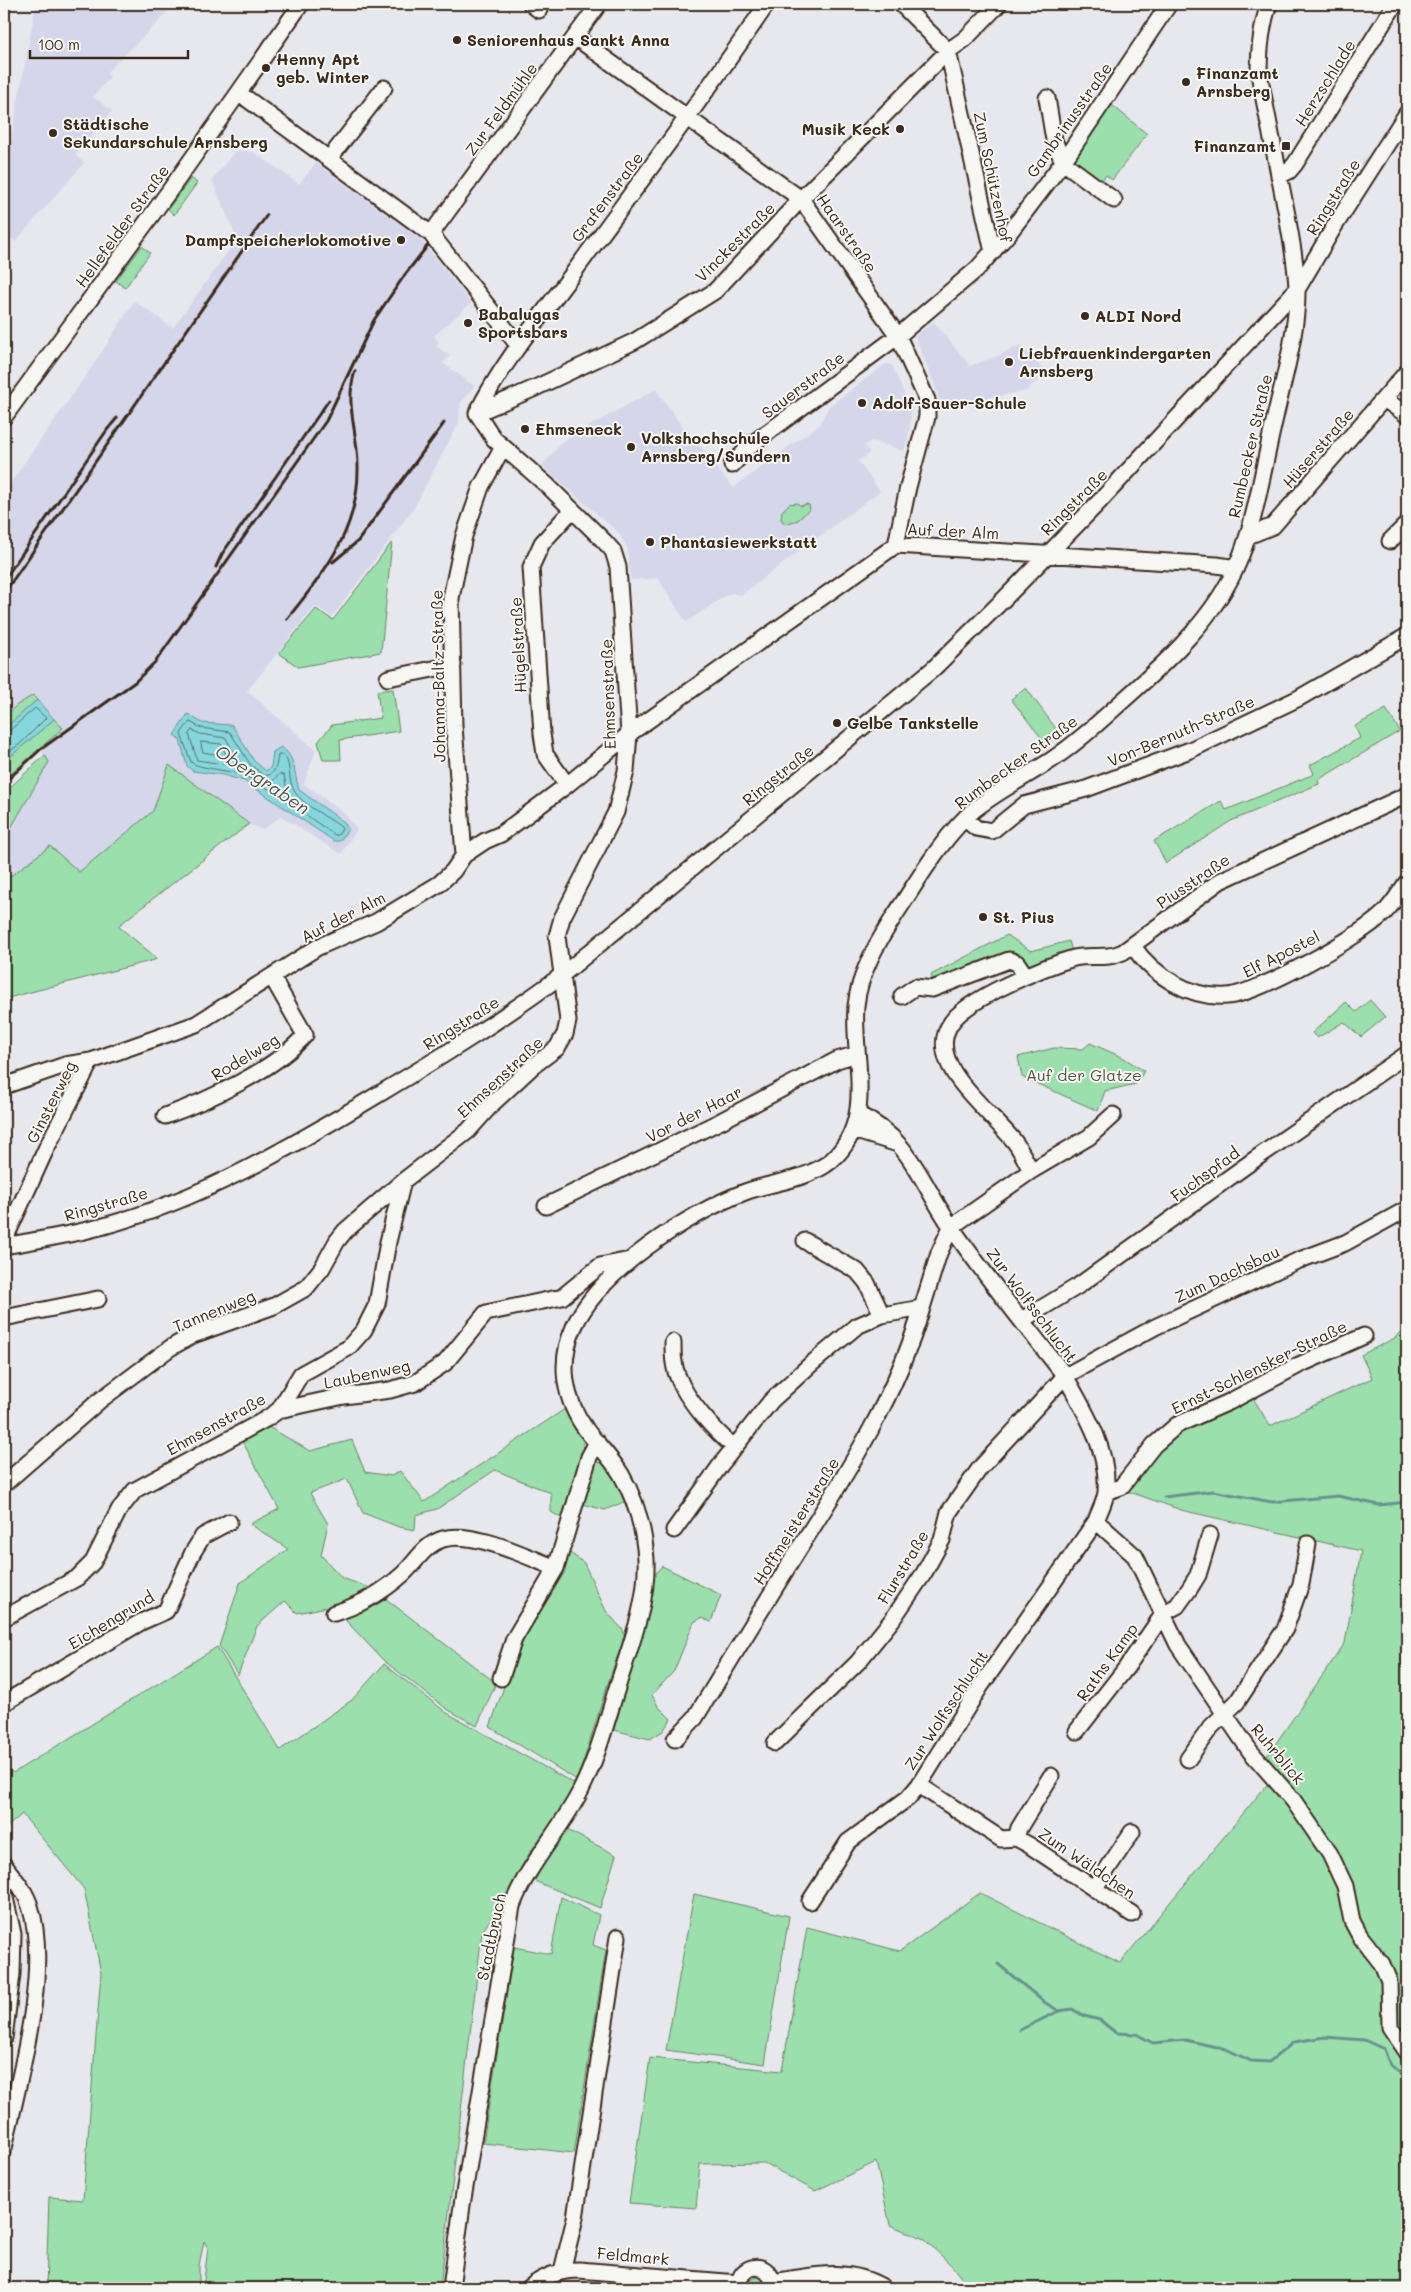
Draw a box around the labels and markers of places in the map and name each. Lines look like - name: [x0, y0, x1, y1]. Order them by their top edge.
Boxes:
- place label: Seniorenhaus Sankt Anna: [467, 29, 670, 50]
- marker: Seniorenhaus Sankt Anna: [451, 34, 463, 46]
- place label: Henny Apt geb. Winter: [276, 48, 369, 87]
- marker: Henny Apt geb. Winter: [260, 62, 272, 74]
- place label: Finanzamt Arnsberg: [1196, 62, 1279, 101]
- marker: Finanzamt Arnsberg: [1180, 76, 1192, 88]
- place label: Städtische Sekundarschule Arnsberg: [63, 113, 268, 152]
- place label: Musik Keck: [802, 118, 890, 139]
- marker: Musik Keck: [894, 123, 906, 135]
- marker: Städtische Sekundarschule Arnsberg: [47, 127, 59, 139]
- place label: Finanzamt: [1193, 135, 1276, 156]
- marker: Finanzamt: [1280, 140, 1292, 152]
- place label: Dampfspeicherlokomotive: [185, 229, 391, 250]
- marker: Dampfspeicherlokomotive: [395, 234, 407, 246]
- place label: Babalugas Sportsbars: [478, 303, 568, 342]
- place label: ALDI Nord: [1095, 305, 1181, 326]
- marker: ALDI Nord: [1079, 310, 1091, 322]
- marker: Babalugas Sportsbars: [462, 317, 474, 329]
- place label: Liebfrauenkindergarten Arnsberg: [1019, 342, 1211, 381]
- marker: Liebfrauenkindergarten Arnsberg: [1003, 356, 1015, 368]
- place label: Adolf-Sauer-Schule: [872, 392, 1026, 413]
- marker: Adolf-Sauer-Schule: [856, 397, 868, 409]
- place label: Ehmseneck: [535, 418, 622, 439]
- marker: Ehmseneck: [519, 423, 531, 435]
- place label: Volkshochschule Arnsberg/Sundern: [641, 427, 790, 466]
- marker: Volkshochschule Arnsberg/Sundern: [625, 441, 637, 453]
- place label: Phantasiewerkstatt: [660, 531, 817, 552]
- marker: Phantasiewerkstatt: [644, 536, 656, 548]
- place label: Gelbe Tankstelle: [847, 712, 979, 733]
- marker: Gelbe Tankstelle: [831, 717, 843, 729]
- place label: St. Pius: [993, 906, 1054, 927]
- marker: St. Pius: [977, 911, 989, 923]

